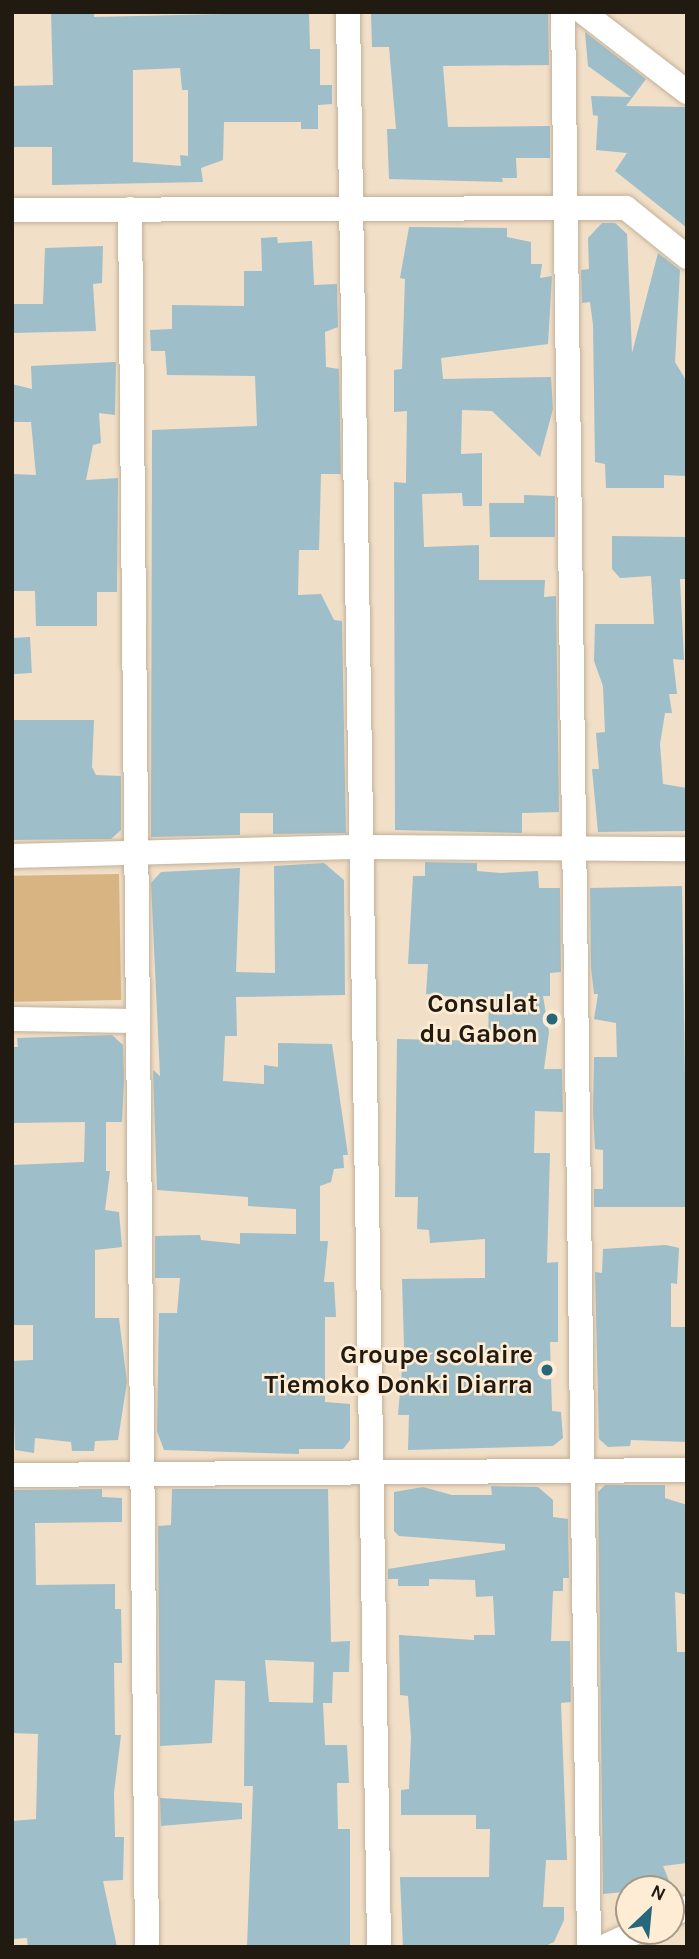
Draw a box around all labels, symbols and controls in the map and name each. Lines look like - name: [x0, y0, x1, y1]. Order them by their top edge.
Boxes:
- place label: Consulat du Gabon: [419, 988, 538, 1050]
- marker: Consulat du Gabon: [544, 1011, 560, 1027]
- place label: Groupe scolaire Tiemoko Donki Diarra: [264, 1339, 533, 1400]
- marker: Groupe scolaire Tiemoko Donki Diarra: [539, 1362, 555, 1378]
- north arrow: [615, 1875, 685, 1945]
- text: N: [647, 1880, 669, 1906]

